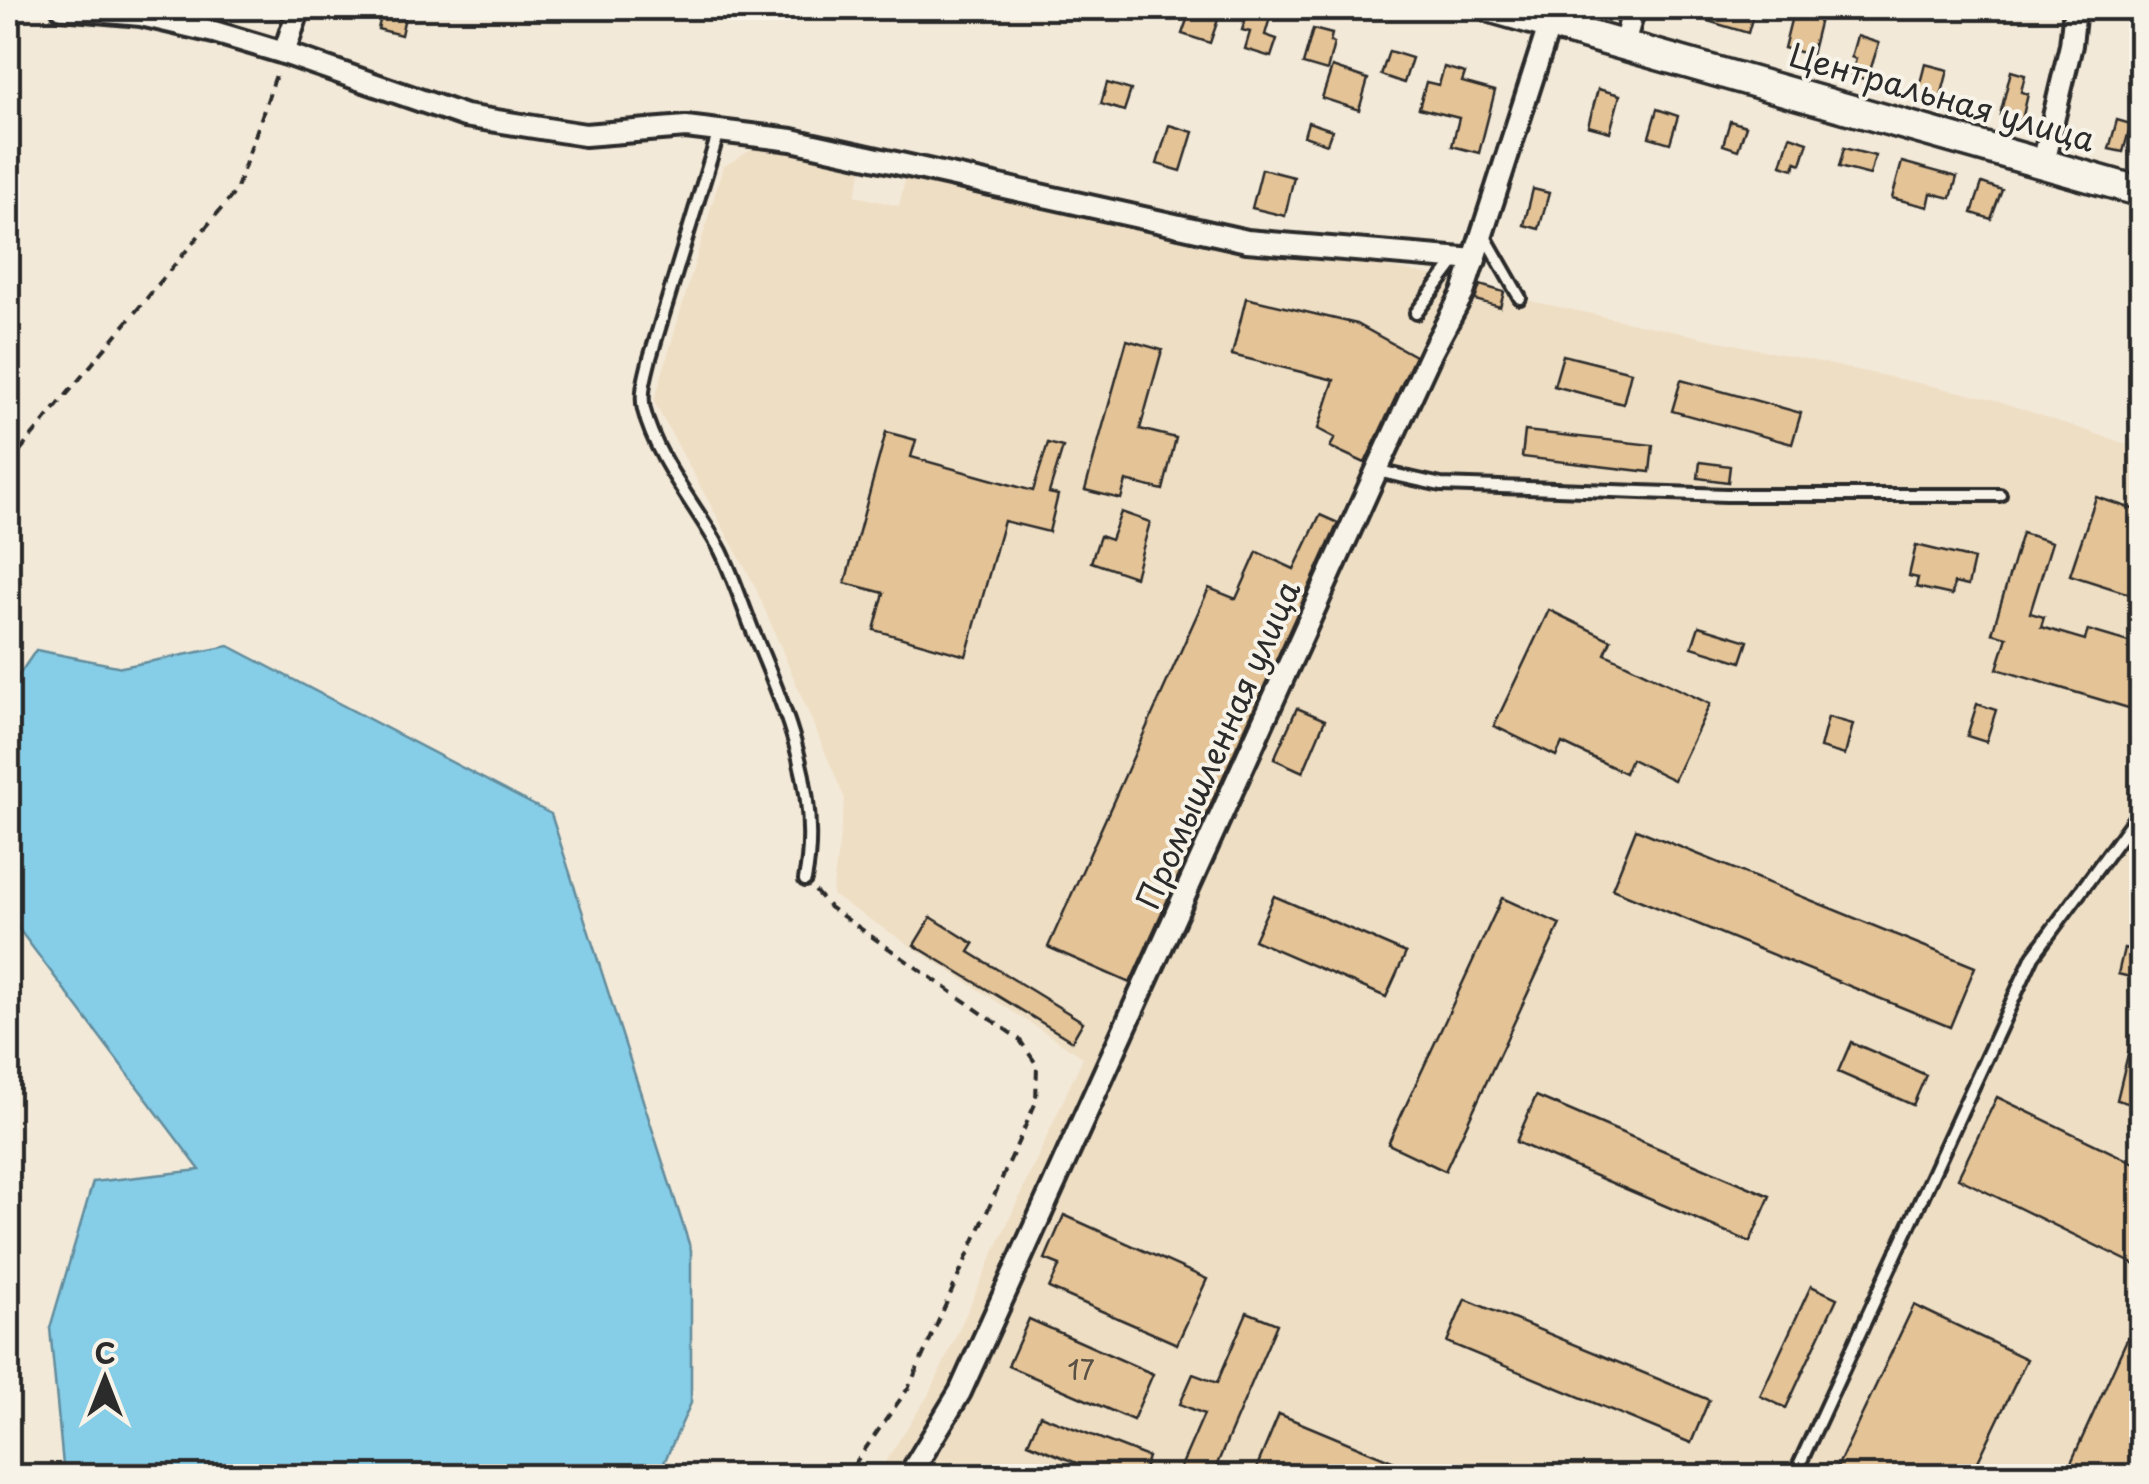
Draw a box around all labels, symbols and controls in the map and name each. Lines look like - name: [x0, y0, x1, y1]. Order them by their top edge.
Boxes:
- street label: Центральная улица: [1784, 30, 2101, 163]
- street label: Промышленная улица: [1123, 572, 1311, 916]
- north arrow: [55, 1329, 155, 1429]
- text: С: [94, 1331, 116, 1374]
- house number: 17: [1067, 1347, 1095, 1390]

